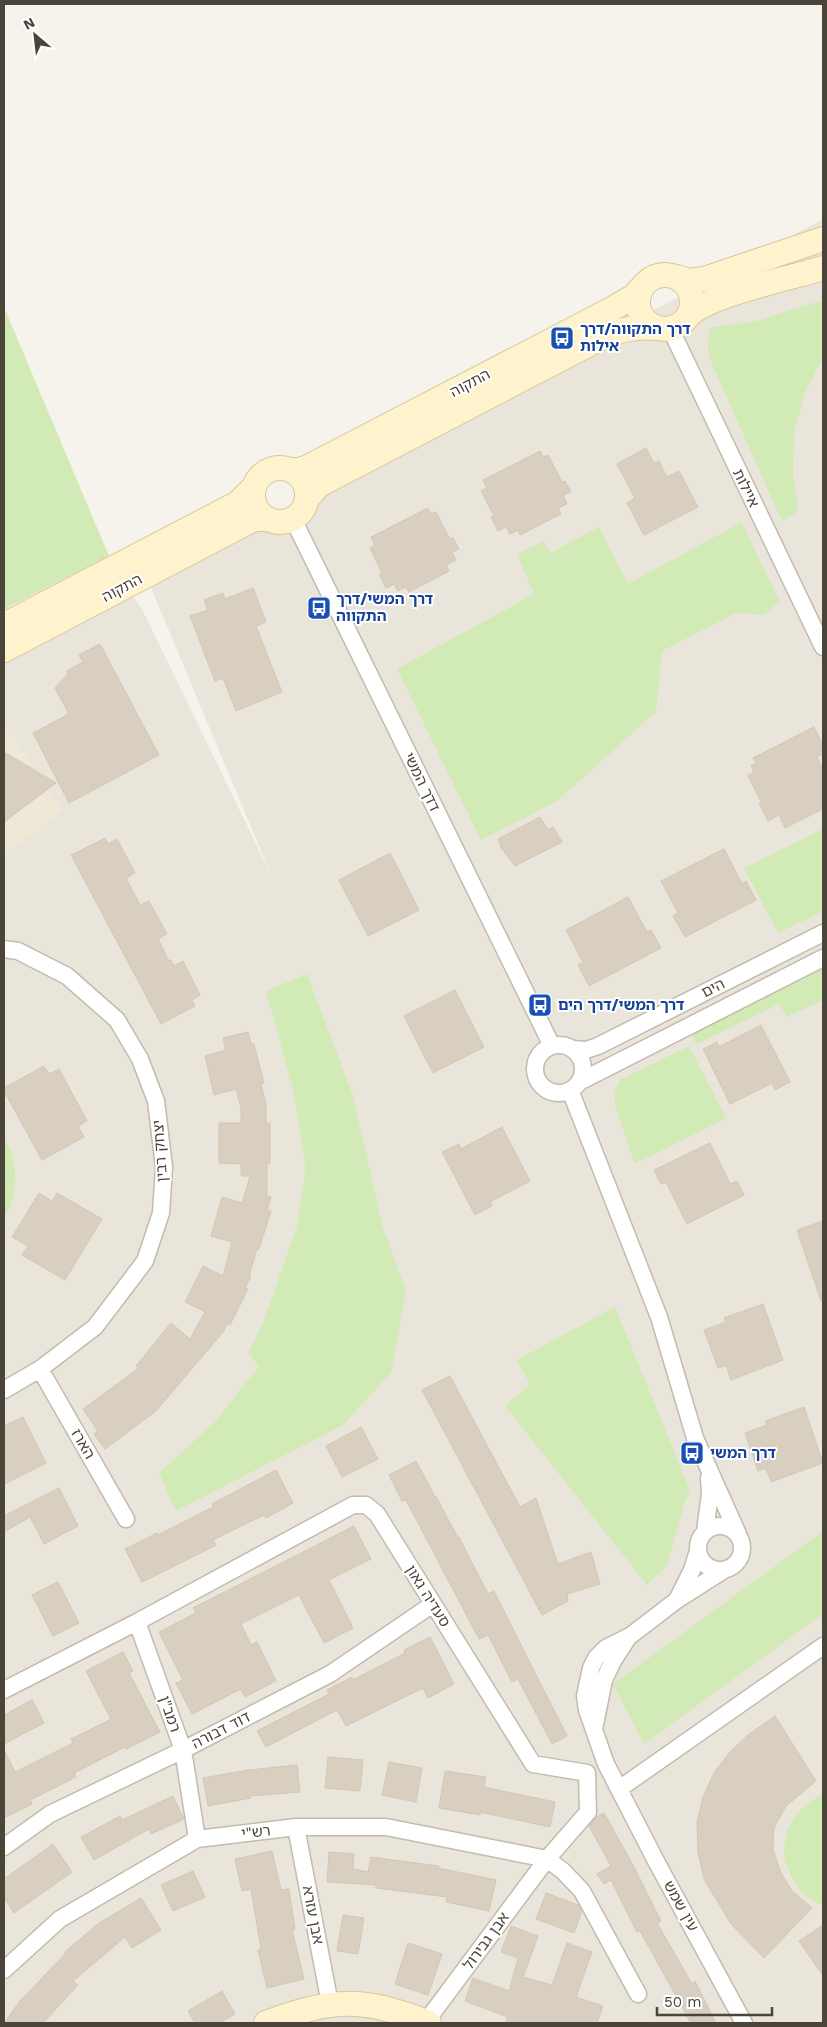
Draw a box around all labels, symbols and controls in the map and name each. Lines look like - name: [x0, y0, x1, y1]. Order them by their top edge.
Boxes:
- north arrow: [10, 10, 60, 60]
- text: N: [21, 14, 37, 33]
- place label: דרך התקווה/דרך אילות: [580, 320, 691, 355]
- bus stop icon: דרך התקווה/דרך אילות: [549, 325, 575, 351]
- street label: התקוה: [447, 365, 493, 401]
- street label: איילות: [729, 466, 763, 510]
- street label: התקוה: [99, 570, 145, 606]
- place label: דרך המשי/דרך התקווה: [336, 590, 434, 625]
- bus stop icon: דרך המשי/דרך התקווה: [306, 595, 332, 621]
- street label: דדך המשי: [400, 750, 444, 814]
- street label: הים: [698, 975, 728, 1001]
- bus stop icon: דרך המשי/דרך הים: [527, 992, 553, 1018]
- place label: דרך המשי/דרך הים: [558, 996, 685, 1014]
- street label: יצחק רבין: [149, 1119, 171, 1183]
- street label: הארז: [67, 1426, 99, 1462]
- bus stop icon: דרך המשי: [679, 1440, 705, 1466]
- place label: דרך המשי: [710, 1444, 776, 1462]
- street label: סעדיה גאון: [402, 1562, 454, 1630]
- street label: רמב"ן: [155, 1693, 185, 1735]
- street label: דוד דבורה: [189, 1708, 253, 1752]
- street label: רש"י: [240, 1821, 272, 1843]
- street label: עין שמש: [660, 1878, 702, 1935]
- street label: אבן עזרא: [299, 1884, 327, 1946]
- street label: אבן גבירול: [459, 1909, 513, 1973]
- scale bar: [657, 1984, 772, 2016]
- text: 50 m: [664, 1993, 701, 2011]

